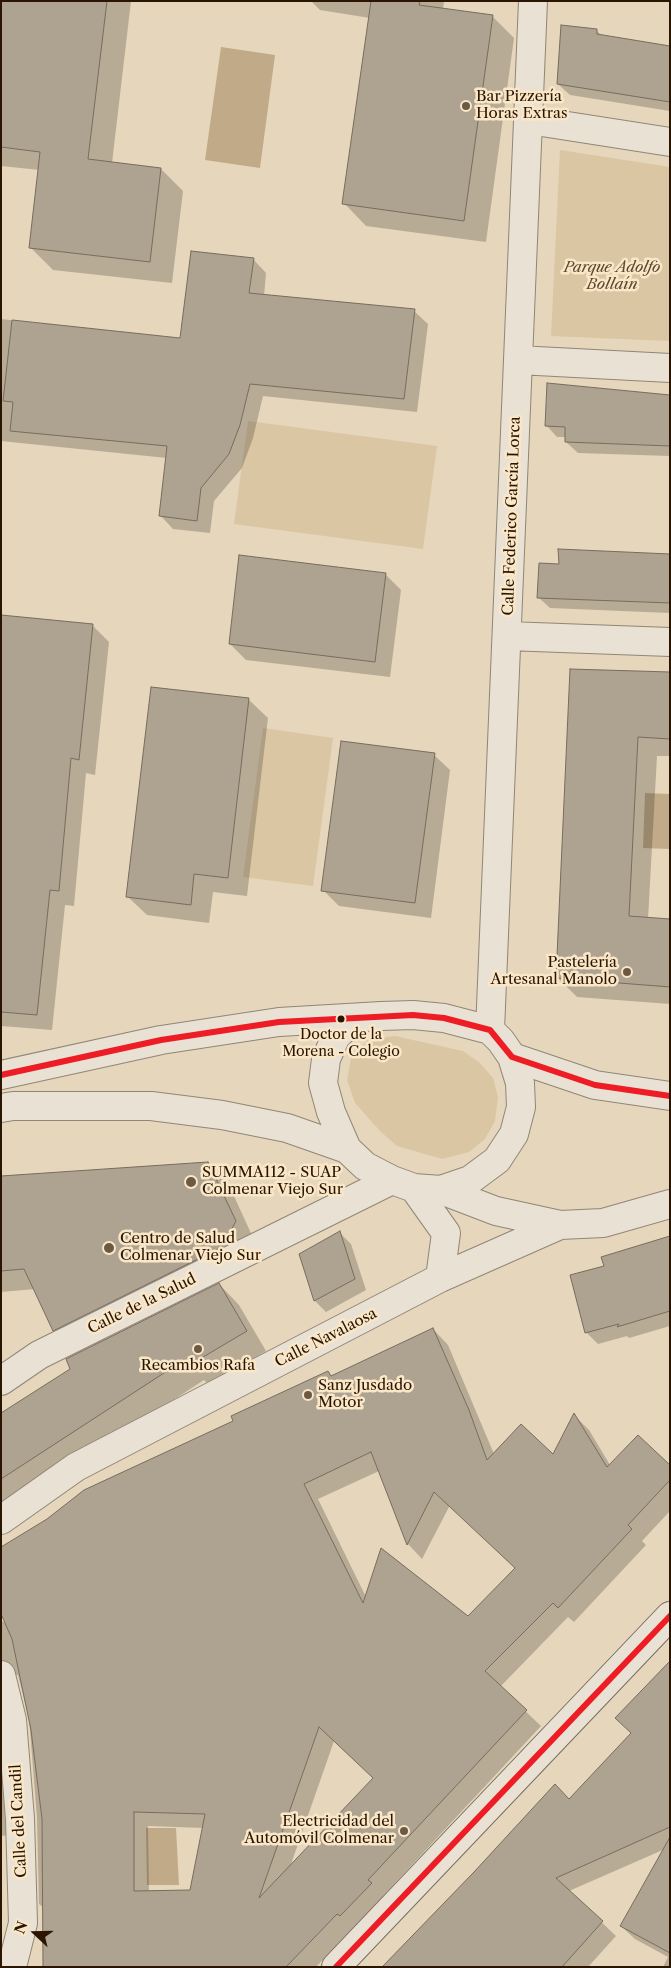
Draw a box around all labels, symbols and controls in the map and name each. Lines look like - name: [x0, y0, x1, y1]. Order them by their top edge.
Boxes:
- place label: Bar Pizzería Horas Extras: [476, 88, 567, 123]
- marker: Bar Pizzería Horas Extras: [460, 100, 472, 112]
- park label: Parque Adolfo Bollaín: [564, 259, 660, 294]
- street label: Calle Federico García Lorca: [500, 416, 524, 616]
- place label: Pastelería Artesanal Manolo: [490, 954, 617, 989]
- marker: Pastelería Artesanal Manolo: [621, 966, 633, 978]
- marker: Doctor de la Morena - Colegio: [336, 1014, 346, 1024]
- place label: Doctor de la Morena - Colegio: [282, 1027, 400, 1060]
- place label: SUMMA112 - SUAP Colmenar Viejo Sur: [202, 1164, 343, 1199]
- marker: SUMMA112 - SUAP Colmenar Viejo Sur: [184, 1175, 198, 1189]
- place label: Centro de Salud Colmenar Viejo Sur: [120, 1230, 261, 1265]
- marker: Centro de Salud Colmenar Viejo Sur: [102, 1241, 116, 1255]
- street label: Calle de la Salud: [85, 1270, 199, 1338]
- street label: Calle Navalaosa: [272, 1305, 380, 1371]
- marker: Recambios Rafa: [192, 1343, 204, 1355]
- place label: Recambios Rafa: [141, 1357, 255, 1375]
- place label: Sanz Jusdado Motor: [318, 1377, 412, 1412]
- marker: Sanz Jusdado Motor: [302, 1389, 314, 1401]
- street label: Calle del Candil: [7, 1764, 31, 1878]
- place label: Electricidad del Automóvil Colmenar: [244, 1813, 394, 1848]
- marker: Electricidad del Automóvil Colmenar: [398, 1825, 410, 1837]
- north arrow: [10, 1908, 60, 1958]
- text: N: [10, 1919, 32, 1937]

